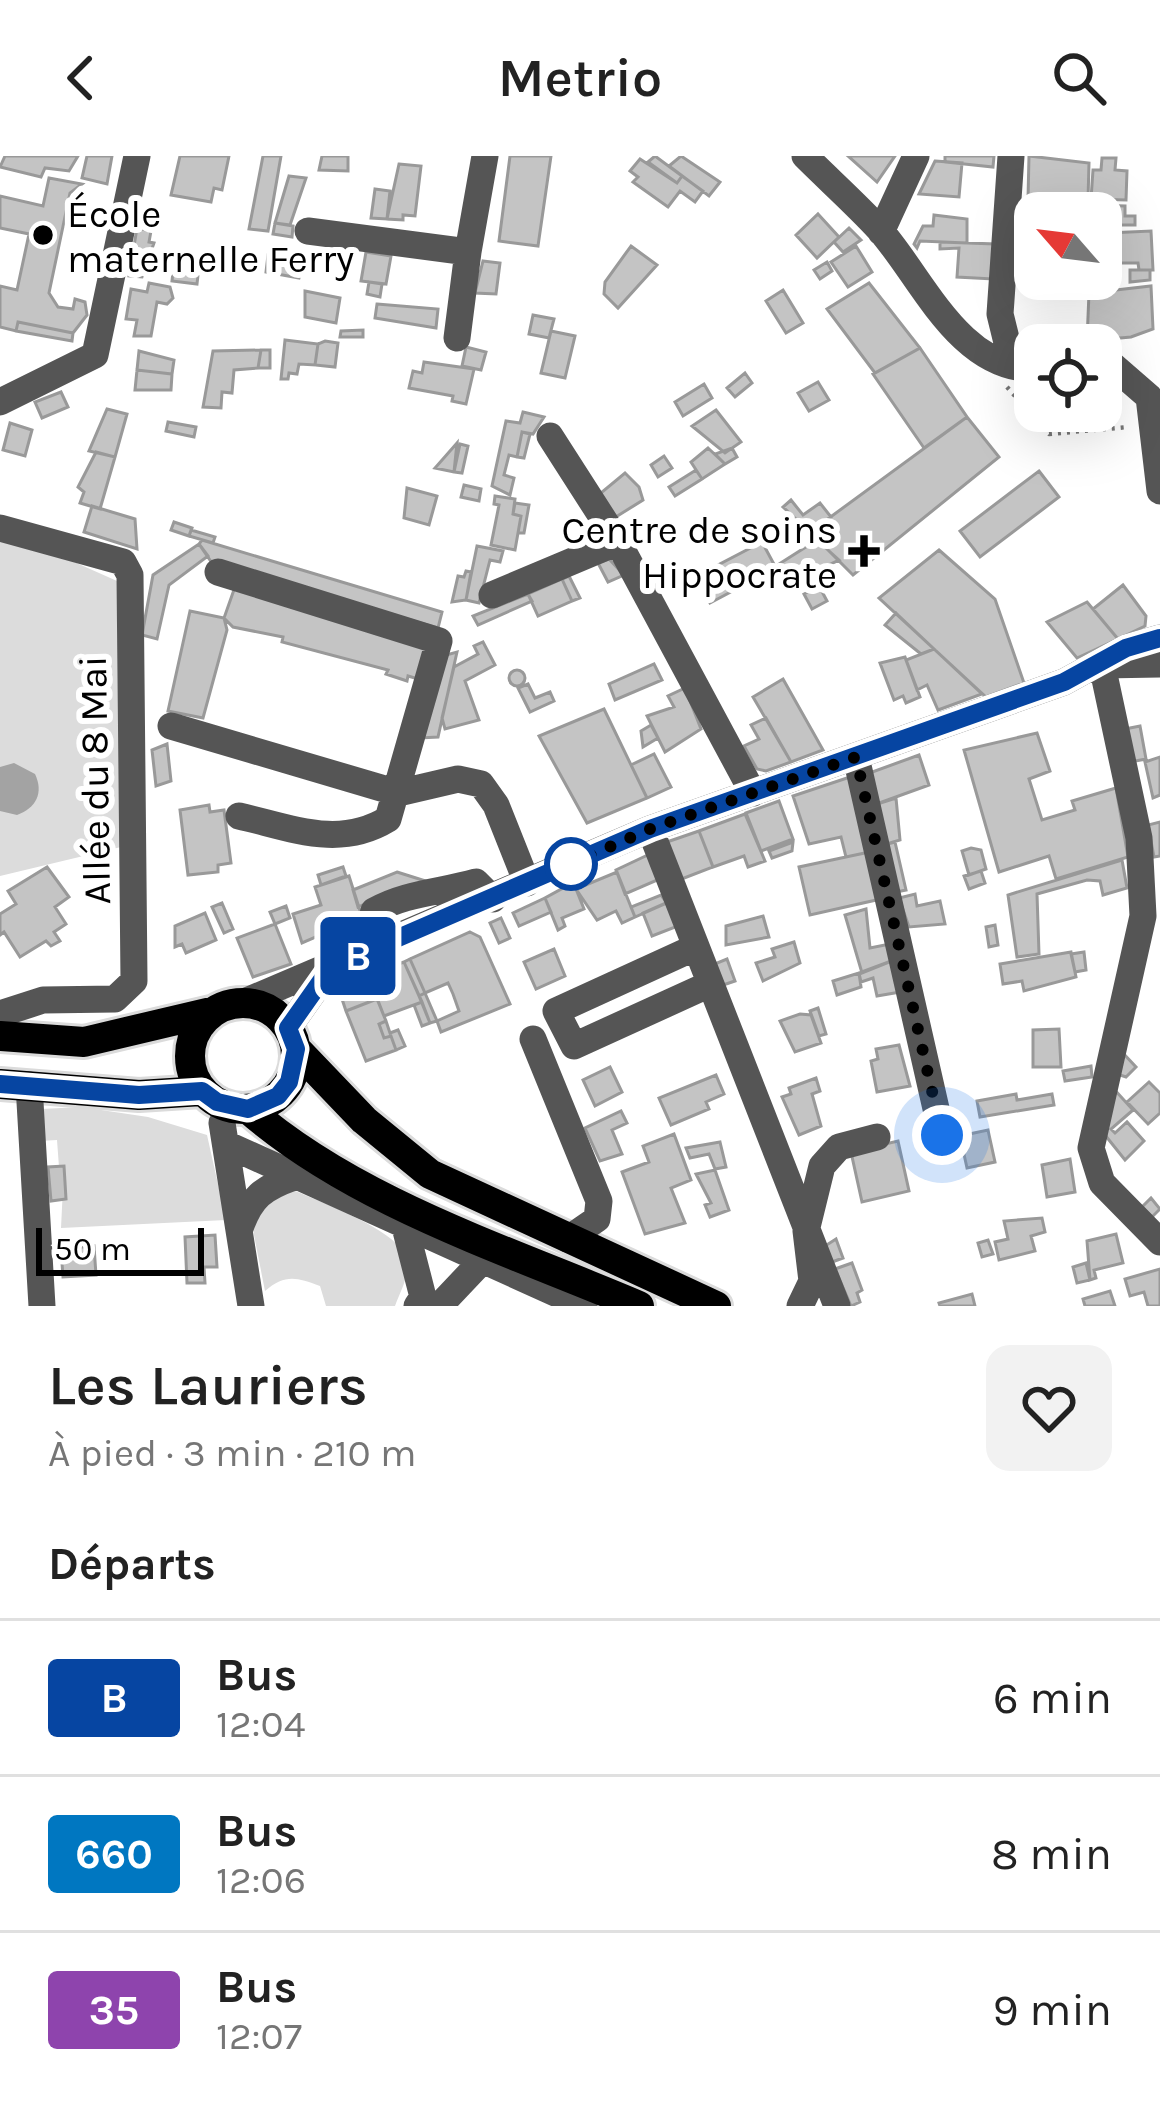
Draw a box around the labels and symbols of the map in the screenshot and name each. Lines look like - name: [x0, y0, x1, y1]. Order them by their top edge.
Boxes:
- place label: École maternelle Ferry: [67, 191, 354, 282]
- north arrow: [1014, 192, 1122, 300]
- marker: École maternelle Ferry: [30, 222, 56, 248]
- place label: Centre de soins Hippocrate: [562, 507, 837, 598]
- marker: Centre de soins Hippocrate: [848, 535, 880, 567]
- street label: Allée du 8 Mai: [70, 655, 120, 905]
- unlabelled marker: [546, 839, 596, 889]
- line badge: B: [319, 917, 397, 995]
- your location: [912, 1105, 972, 1165]
- scale bar: [36, 1222, 204, 1275]

